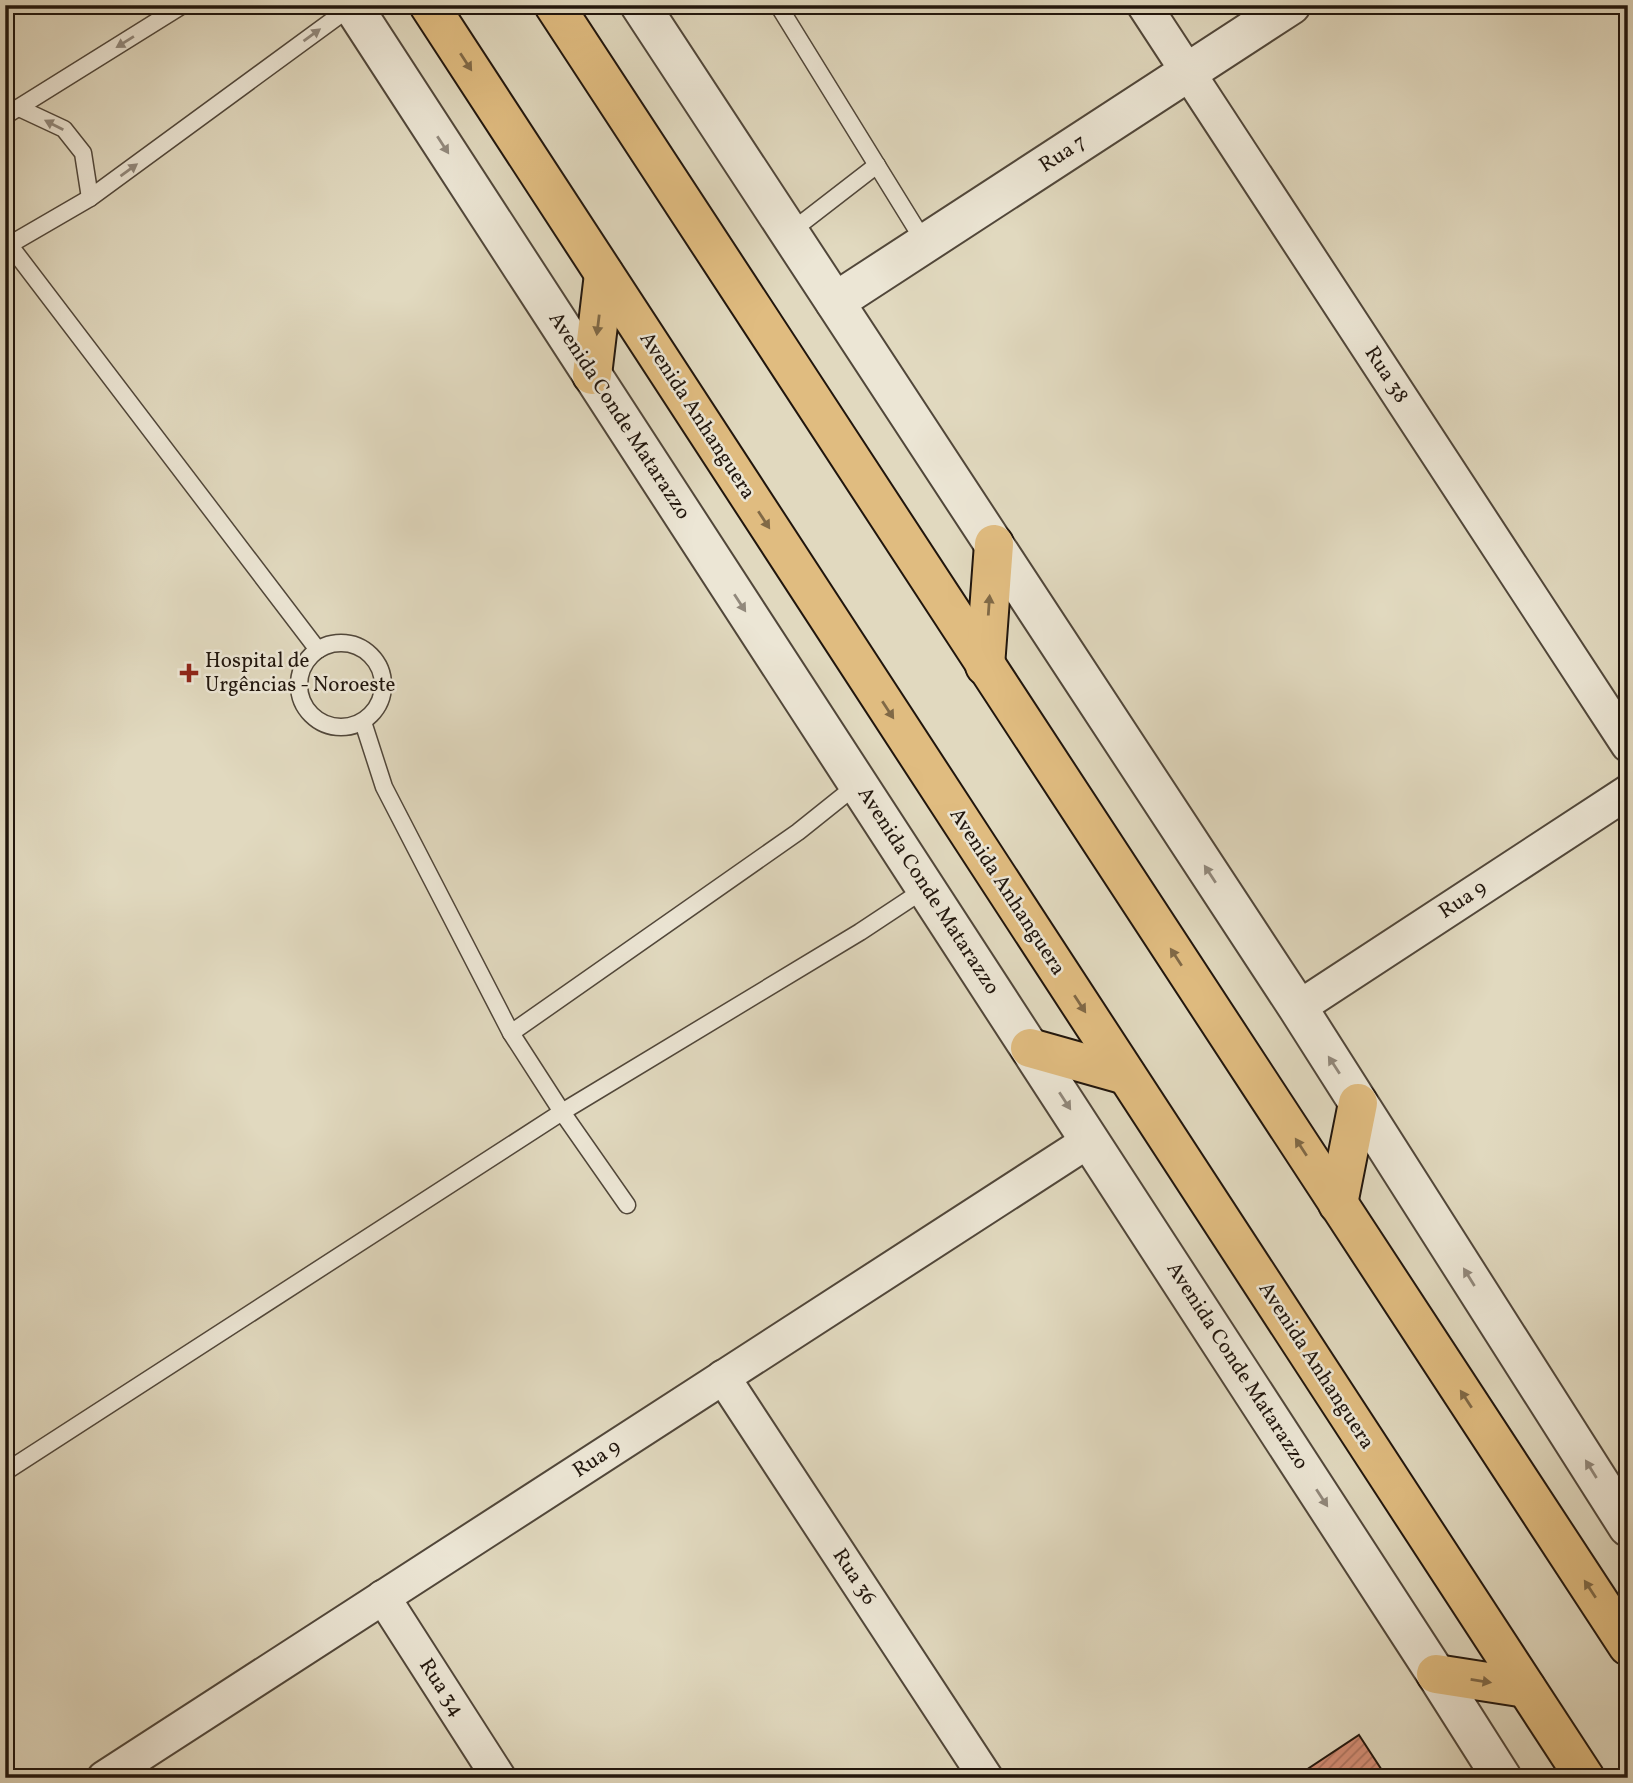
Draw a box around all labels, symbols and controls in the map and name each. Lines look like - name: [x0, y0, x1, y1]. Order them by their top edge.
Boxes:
- one-way arrow: [303, 28, 321, 42]
- one-way arrow: [115, 35, 135, 48]
- one-way arrow: [459, 53, 472, 72]
- one-way arrow: [44, 119, 64, 130]
- street label: Rua 7: [1034, 128, 1092, 180]
- one-way arrow: [436, 135, 449, 154]
- one-way arrow: [120, 163, 138, 177]
- street label: Avenida Conde Matarazzo: [541, 307, 697, 525]
- one-way arrow: [593, 314, 604, 336]
- street label: Avenida Anhanguera: [632, 327, 762, 505]
- street label: Rua 38: [1357, 341, 1415, 409]
- one-way arrow: [758, 510, 771, 529]
- one-way arrow: [733, 593, 746, 612]
- one-way arrow: [984, 594, 995, 616]
- place label: Hospital de Urgências - Noroeste: [205, 647, 396, 700]
- marker: Hospital de Urgências - Noroeste: [179, 663, 199, 683]
- one-way arrow: [882, 701, 895, 720]
- street label: Avenida Conde Matarazzo: [850, 782, 1006, 1000]
- street label: Avenida Anhanguera: [942, 803, 1072, 981]
- one-way arrow: [1203, 865, 1217, 883]
- street label: Rua 9: [1433, 874, 1493, 926]
- one-way arrow: [1169, 948, 1183, 966]
- one-way arrow: [1073, 994, 1086, 1013]
- one-way arrow: [1327, 1055, 1340, 1074]
- one-way arrow: [1058, 1092, 1071, 1111]
- one-way arrow: [1294, 1137, 1307, 1157]
- street label: Avenida Conde Matarazzo: [1159, 1257, 1315, 1475]
- one-way arrow: [1463, 1268, 1476, 1287]
- street label: Avenida Anhanguera: [1251, 1277, 1381, 1455]
- one-way arrow: [1459, 1389, 1472, 1409]
- street label: Rua 9: [567, 1433, 627, 1485]
- one-way arrow: [1585, 1460, 1598, 1479]
- one-way arrow: [1315, 1488, 1328, 1507]
- street label: Rua 36: [825, 1543, 883, 1611]
- one-way arrow: [1584, 1579, 1597, 1599]
- street label: Rua 34: [411, 1653, 471, 1723]
- one-way arrow: [1470, 1676, 1492, 1687]

